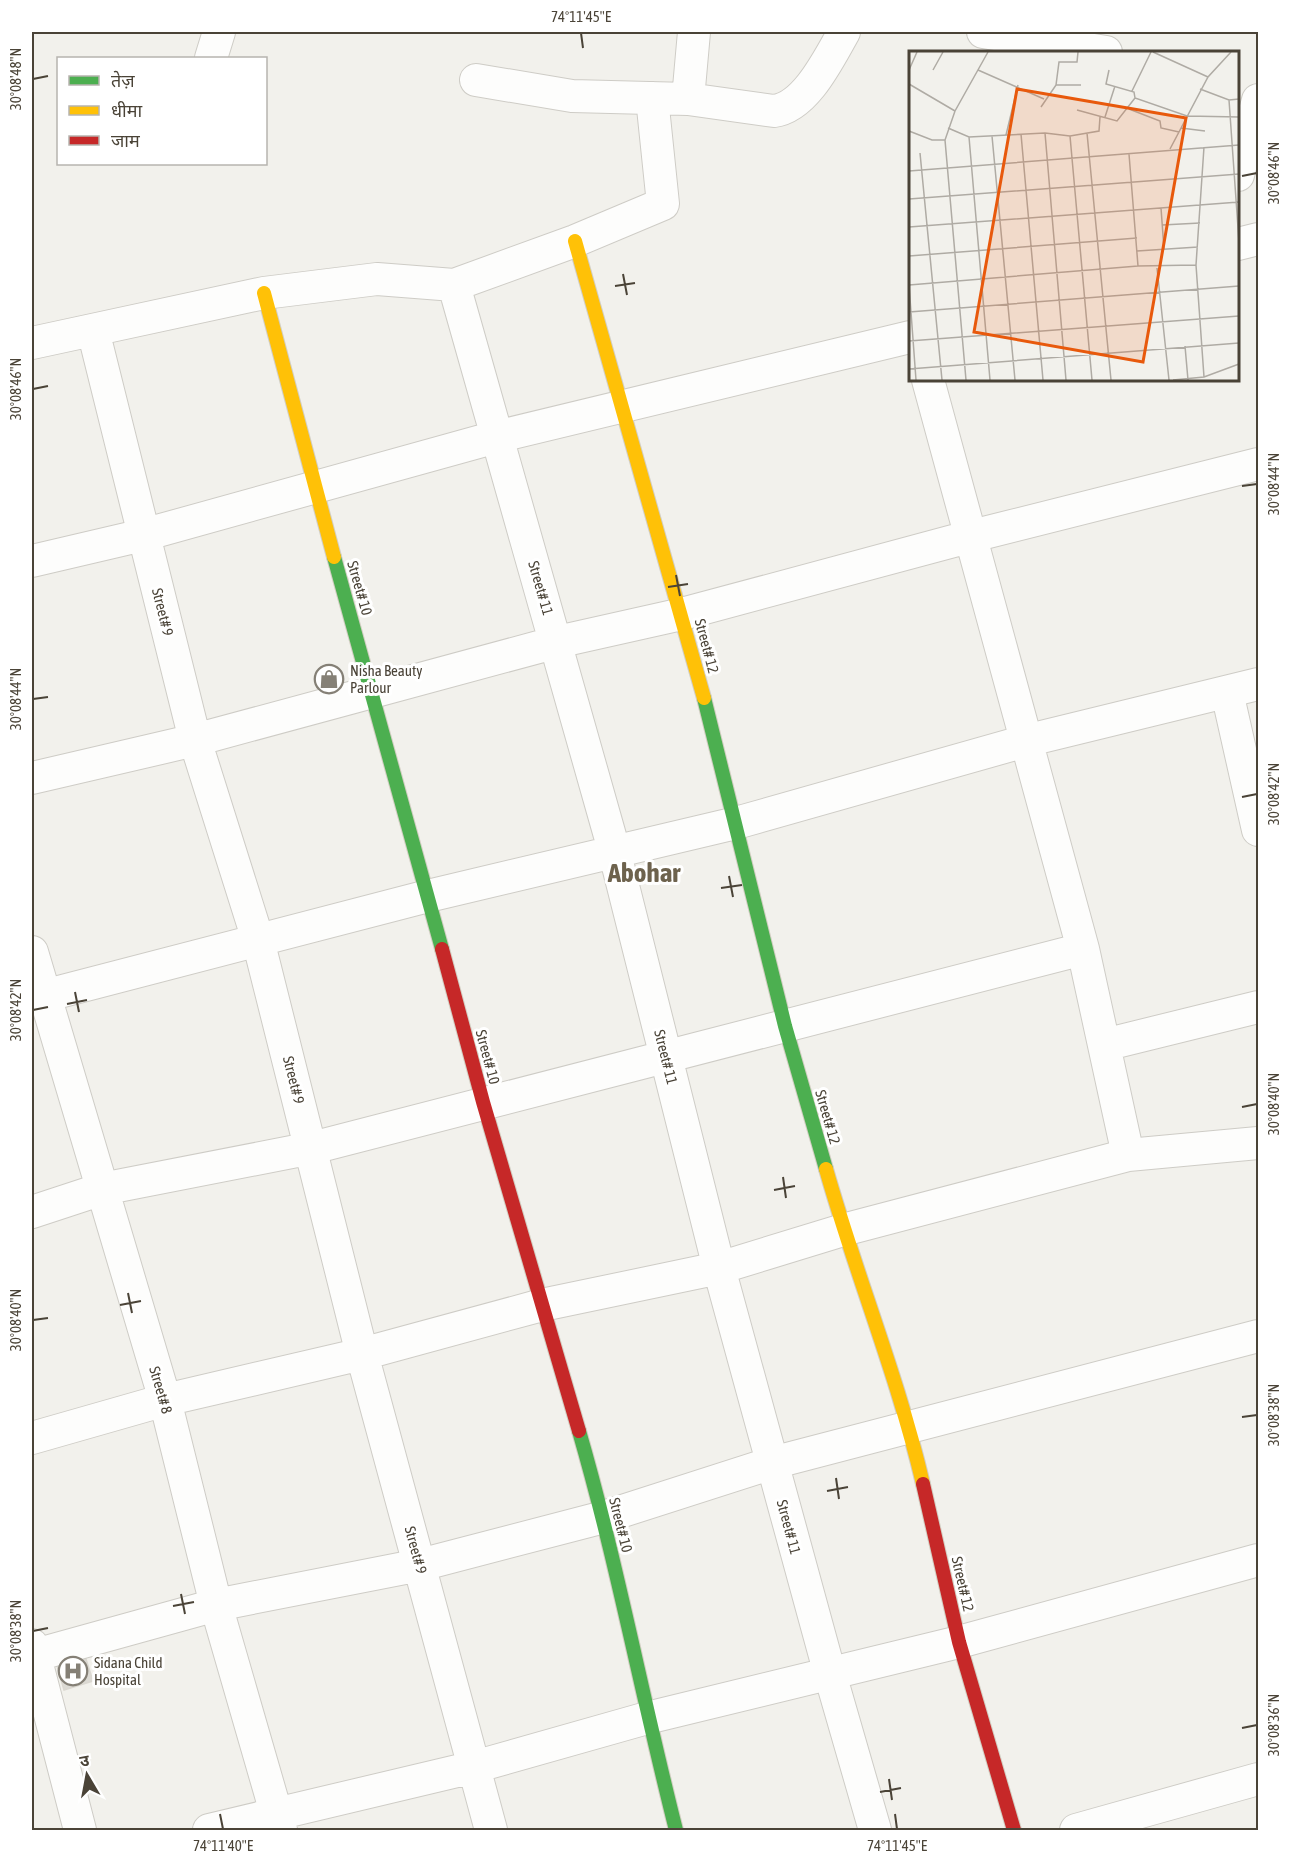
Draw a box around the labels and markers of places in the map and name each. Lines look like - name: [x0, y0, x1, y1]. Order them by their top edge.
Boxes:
- place label: Nisha Beauty Parlour: [350, 662, 423, 696]
- shop icon: Nisha Beauty Parlour: [313, 663, 345, 695]
- place label: Sidana Child Hospital: [94, 1654, 163, 1688]
- hospital icon: Sidana Child Hospital: [57, 1655, 89, 1687]

